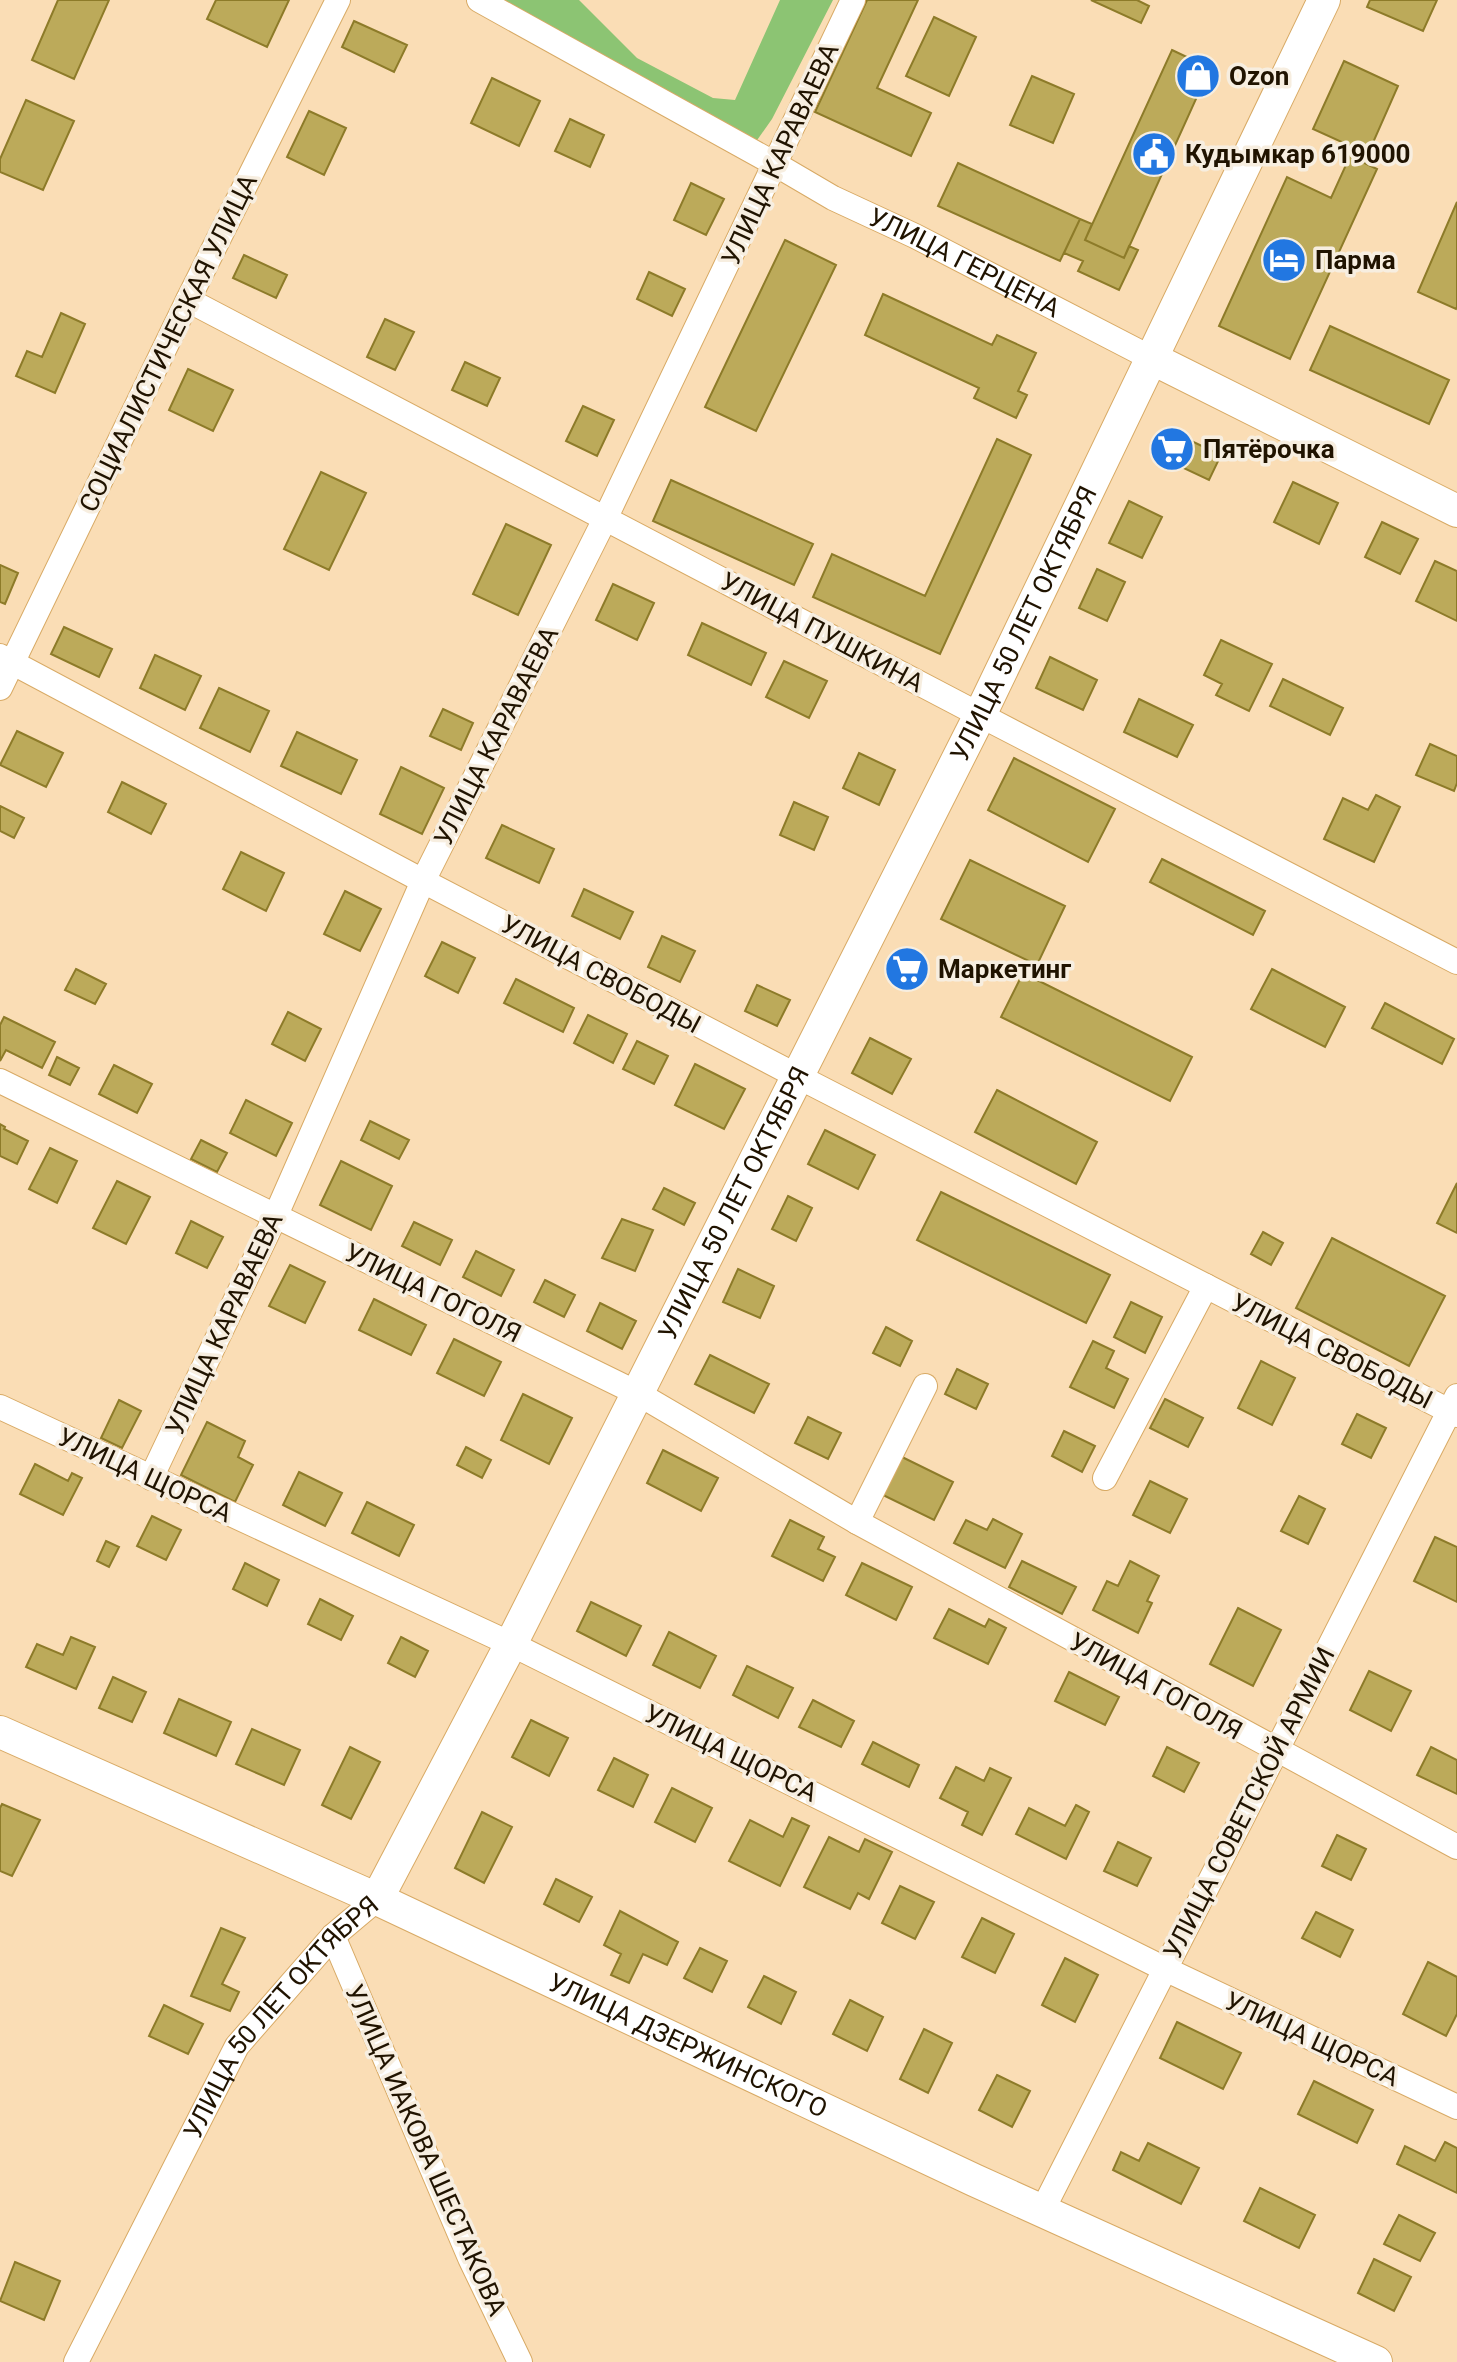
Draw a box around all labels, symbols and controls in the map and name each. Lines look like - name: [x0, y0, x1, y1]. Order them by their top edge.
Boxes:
- street label: УЛИЦА КАРАВАЕВА: [715, 38, 845, 270]
- shop icon: Ozon: [1174, 52, 1222, 100]
- place label: Ozon: [1229, 61, 1289, 91]
- public building icon: Кудымкар 619000: [1130, 130, 1178, 178]
- place label: Кудымкар 619000: [1185, 139, 1410, 169]
- street label: СОЦИАЛИСТИЧЕСКАЯ УЛИЦА: [73, 169, 263, 517]
- street label: УЛИЦА ГЕРЦЕНА: [864, 202, 1065, 323]
- hotel icon: Парма: [1260, 236, 1308, 284]
- place label: Парма: [1315, 245, 1396, 275]
- supermarket icon: Пятёрочка: [1148, 425, 1196, 473]
- place label: Пятёрочка: [1203, 434, 1335, 464]
- street label: УЛИЦА 50 ЛЕТ ОКТЯБРЯ: [944, 481, 1103, 766]
- street label: УЛИЦА ПУШКИНА: [715, 566, 929, 698]
- street label: УЛИЦА КАРАВАЕВА: [428, 621, 564, 850]
- street label: УЛИЦА СВОБОДЫ: [496, 909, 706, 1039]
- supermarket icon: Маркетинг: [883, 945, 931, 993]
- place label: Маркетинг: [938, 954, 1071, 984]
- street label: УЛИЦА 50 ЛЕТ ОКТЯБРЯ: [652, 1062, 815, 1345]
- street label: УЛИЦА КАРАВАЕВА: [159, 1208, 289, 1440]
- street label: УЛИЦА ГОГОЛЯ: [340, 1237, 526, 1349]
- street label: УЛИЦА СВОБОДЫ: [1226, 1287, 1438, 1415]
- street label: УЛИЦА ЩОРСА: [53, 1422, 237, 1528]
- street label: УЛИЦА ГОГОЛЯ: [1064, 1626, 1248, 1746]
- street label: УЛИЦА СОВЕТСКОЙ АРМИИ: [1157, 1642, 1341, 1964]
- street label: УЛИЦА ЩОРСА: [640, 1698, 822, 1808]
- street label: УЛИЦА 50 ЛЕТ ОКТЯБРЯ: [177, 1890, 384, 2143]
- street label: УЛИЦА ДЗЕРЖИНСКОГО: [544, 1967, 832, 2124]
- street label: УЛИЦА ИАКОВА ШЕСТАКОВА: [339, 1980, 513, 2320]
- street label: УЛИЦА ЩОРСА: [1220, 1986, 1404, 2092]

